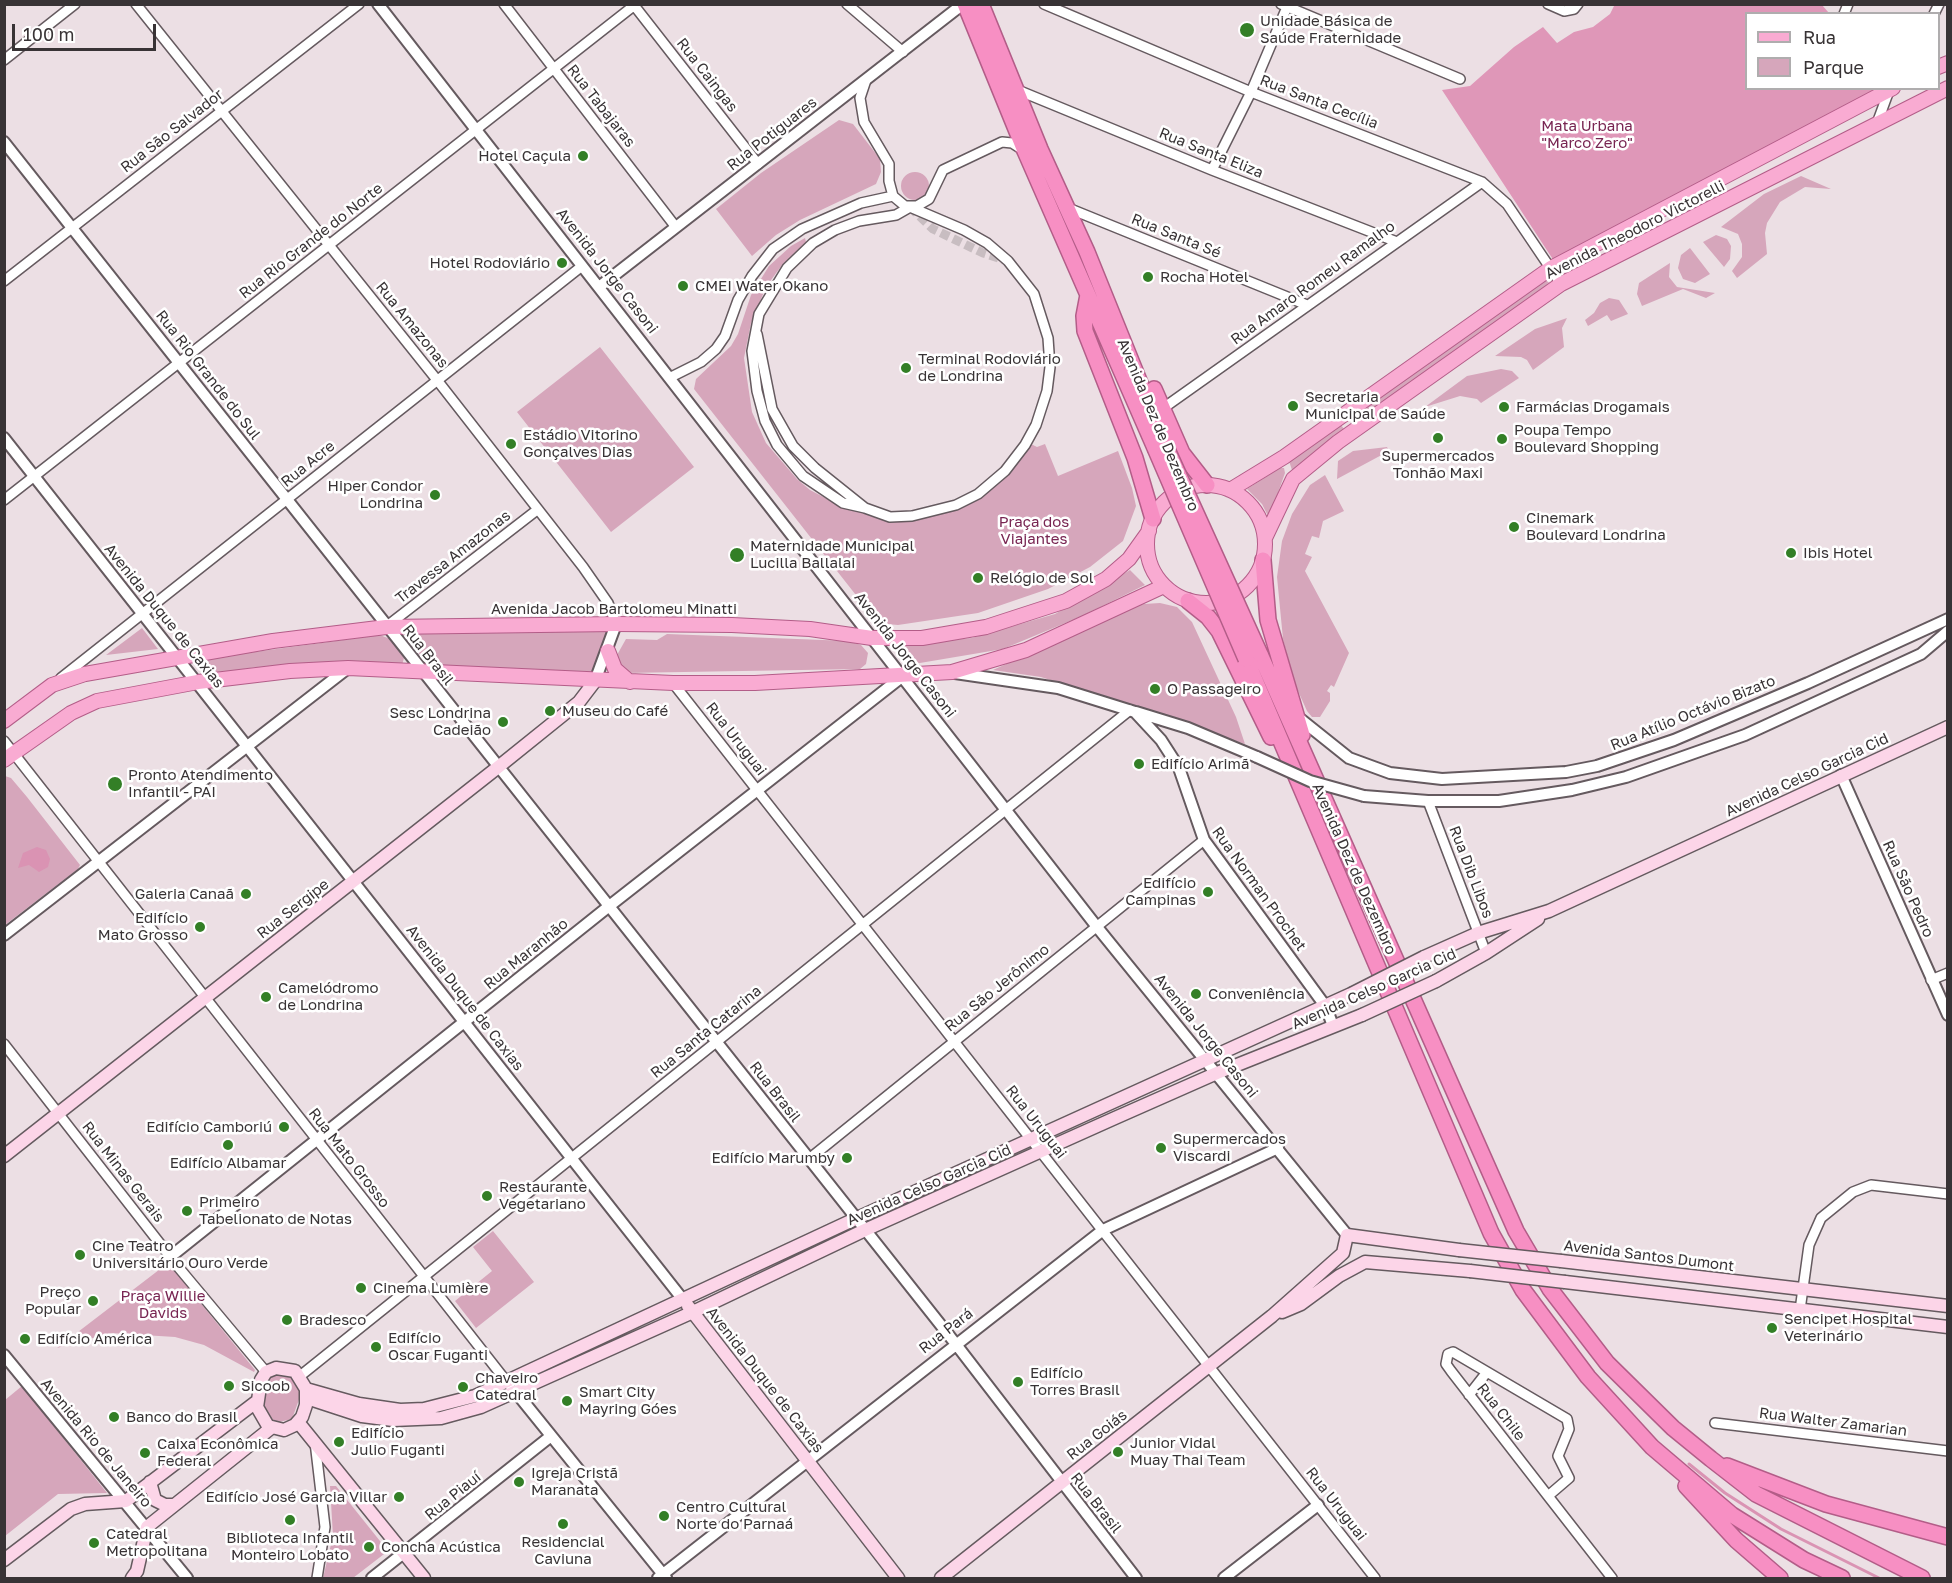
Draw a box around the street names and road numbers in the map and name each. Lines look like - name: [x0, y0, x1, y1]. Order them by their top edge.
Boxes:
- street label: Rua Caingas: [673, 34, 741, 116]
- street label: Rua Tabajaras: [563, 61, 639, 151]
- street label: Rua Santa Cecília: [1257, 71, 1381, 133]
- street label: Rua São Salvador: [117, 85, 227, 177]
- street label: Rua Potiguares: [724, 93, 820, 175]
- street label: Rua Santa Eliza: [1156, 124, 1266, 182]
- street label: Avenida Theodoro Victorelli: [1542, 177, 1728, 283]
- street label: Rua Rio Grande do Norte: [236, 179, 386, 303]
- street label: Avenida Jorge Casoni: [552, 205, 662, 337]
- street label: Rua Santa Sé: [1129, 210, 1223, 262]
- street label: Rua Amaro Romeu Ramalho: [1227, 217, 1399, 349]
- street label: Rua Amazonas: [372, 278, 452, 372]
- street label: Rua Rio Grande do Sul: [152, 307, 264, 443]
- street label: Avenida Dez de Dezembro: [1113, 336, 1203, 514]
- street label: Rua Acre: [278, 437, 338, 491]
- street label: Travessa Amazonas: [392, 507, 514, 607]
- street label: Avenida Duque de Caxias: [100, 540, 228, 692]
- street label: Avenida Jorge Casoni: [850, 589, 960, 721]
- street label: Avenida Jacob Bartolomeu Minatti: [491, 600, 737, 618]
- street label: Rua Brasil: [399, 621, 457, 689]
- street label: Rua Atílio Octávio Bizato: [1608, 672, 1778, 754]
- street label: Rua Uruguai: [702, 699, 770, 779]
- street label: Avenida Celso Garcia Cid: [1723, 729, 1891, 821]
- street label: Avenida Dez de Dezembro: [1308, 781, 1400, 957]
- street label: Rua Dib Libos: [1445, 823, 1497, 921]
- street label: Rua Norman Prochet: [1208, 824, 1310, 954]
- street label: Rua São Pedro: [1879, 838, 1937, 940]
- street label: Rua Sergipe: [253, 875, 333, 943]
- street label: Rua Maranhão: [480, 915, 572, 993]
- street label: Avenida Duque de Caxias: [402, 922, 528, 1074]
- street label: Rua São Jerônimo: [941, 940, 1053, 1036]
- street label: Avenida Celso Garcia Cid: [1289, 945, 1459, 1033]
- street label: Avenida Jorge Casoni: [1150, 970, 1262, 1102]
- street label: Rua Santa Catarina: [647, 982, 765, 1082]
- street label: Rua Brasil: [746, 1058, 804, 1126]
- street label: Rua Uruguai: [1002, 1082, 1070, 1162]
- street label: Rua Mato Grosso: [305, 1105, 393, 1211]
- street label: Rua Minas Gerais: [78, 1118, 168, 1226]
- street label: Avenida Celso Garcia Cid: [844, 1141, 1014, 1229]
- street label: Avenida Santos Dumont: [1563, 1237, 1735, 1275]
- street label: Avenida Duque de Caxias: [702, 1304, 828, 1456]
- street label: Rua Pará: [915, 1304, 977, 1358]
- street label: Avenida Rio de Janeiro: [37, 1375, 155, 1511]
- street label: Rua Chile: [1473, 1380, 1529, 1444]
- street label: Rua Walter Zamarian: [1758, 1404, 1908, 1440]
- street label: Rua Goiás: [1063, 1406, 1131, 1464]
- street label: Rua Uruguai: [1302, 1464, 1370, 1544]
- street label: Rua Piauí: [421, 1468, 485, 1524]
- street label: Rua Brasil: [1067, 1469, 1125, 1537]

